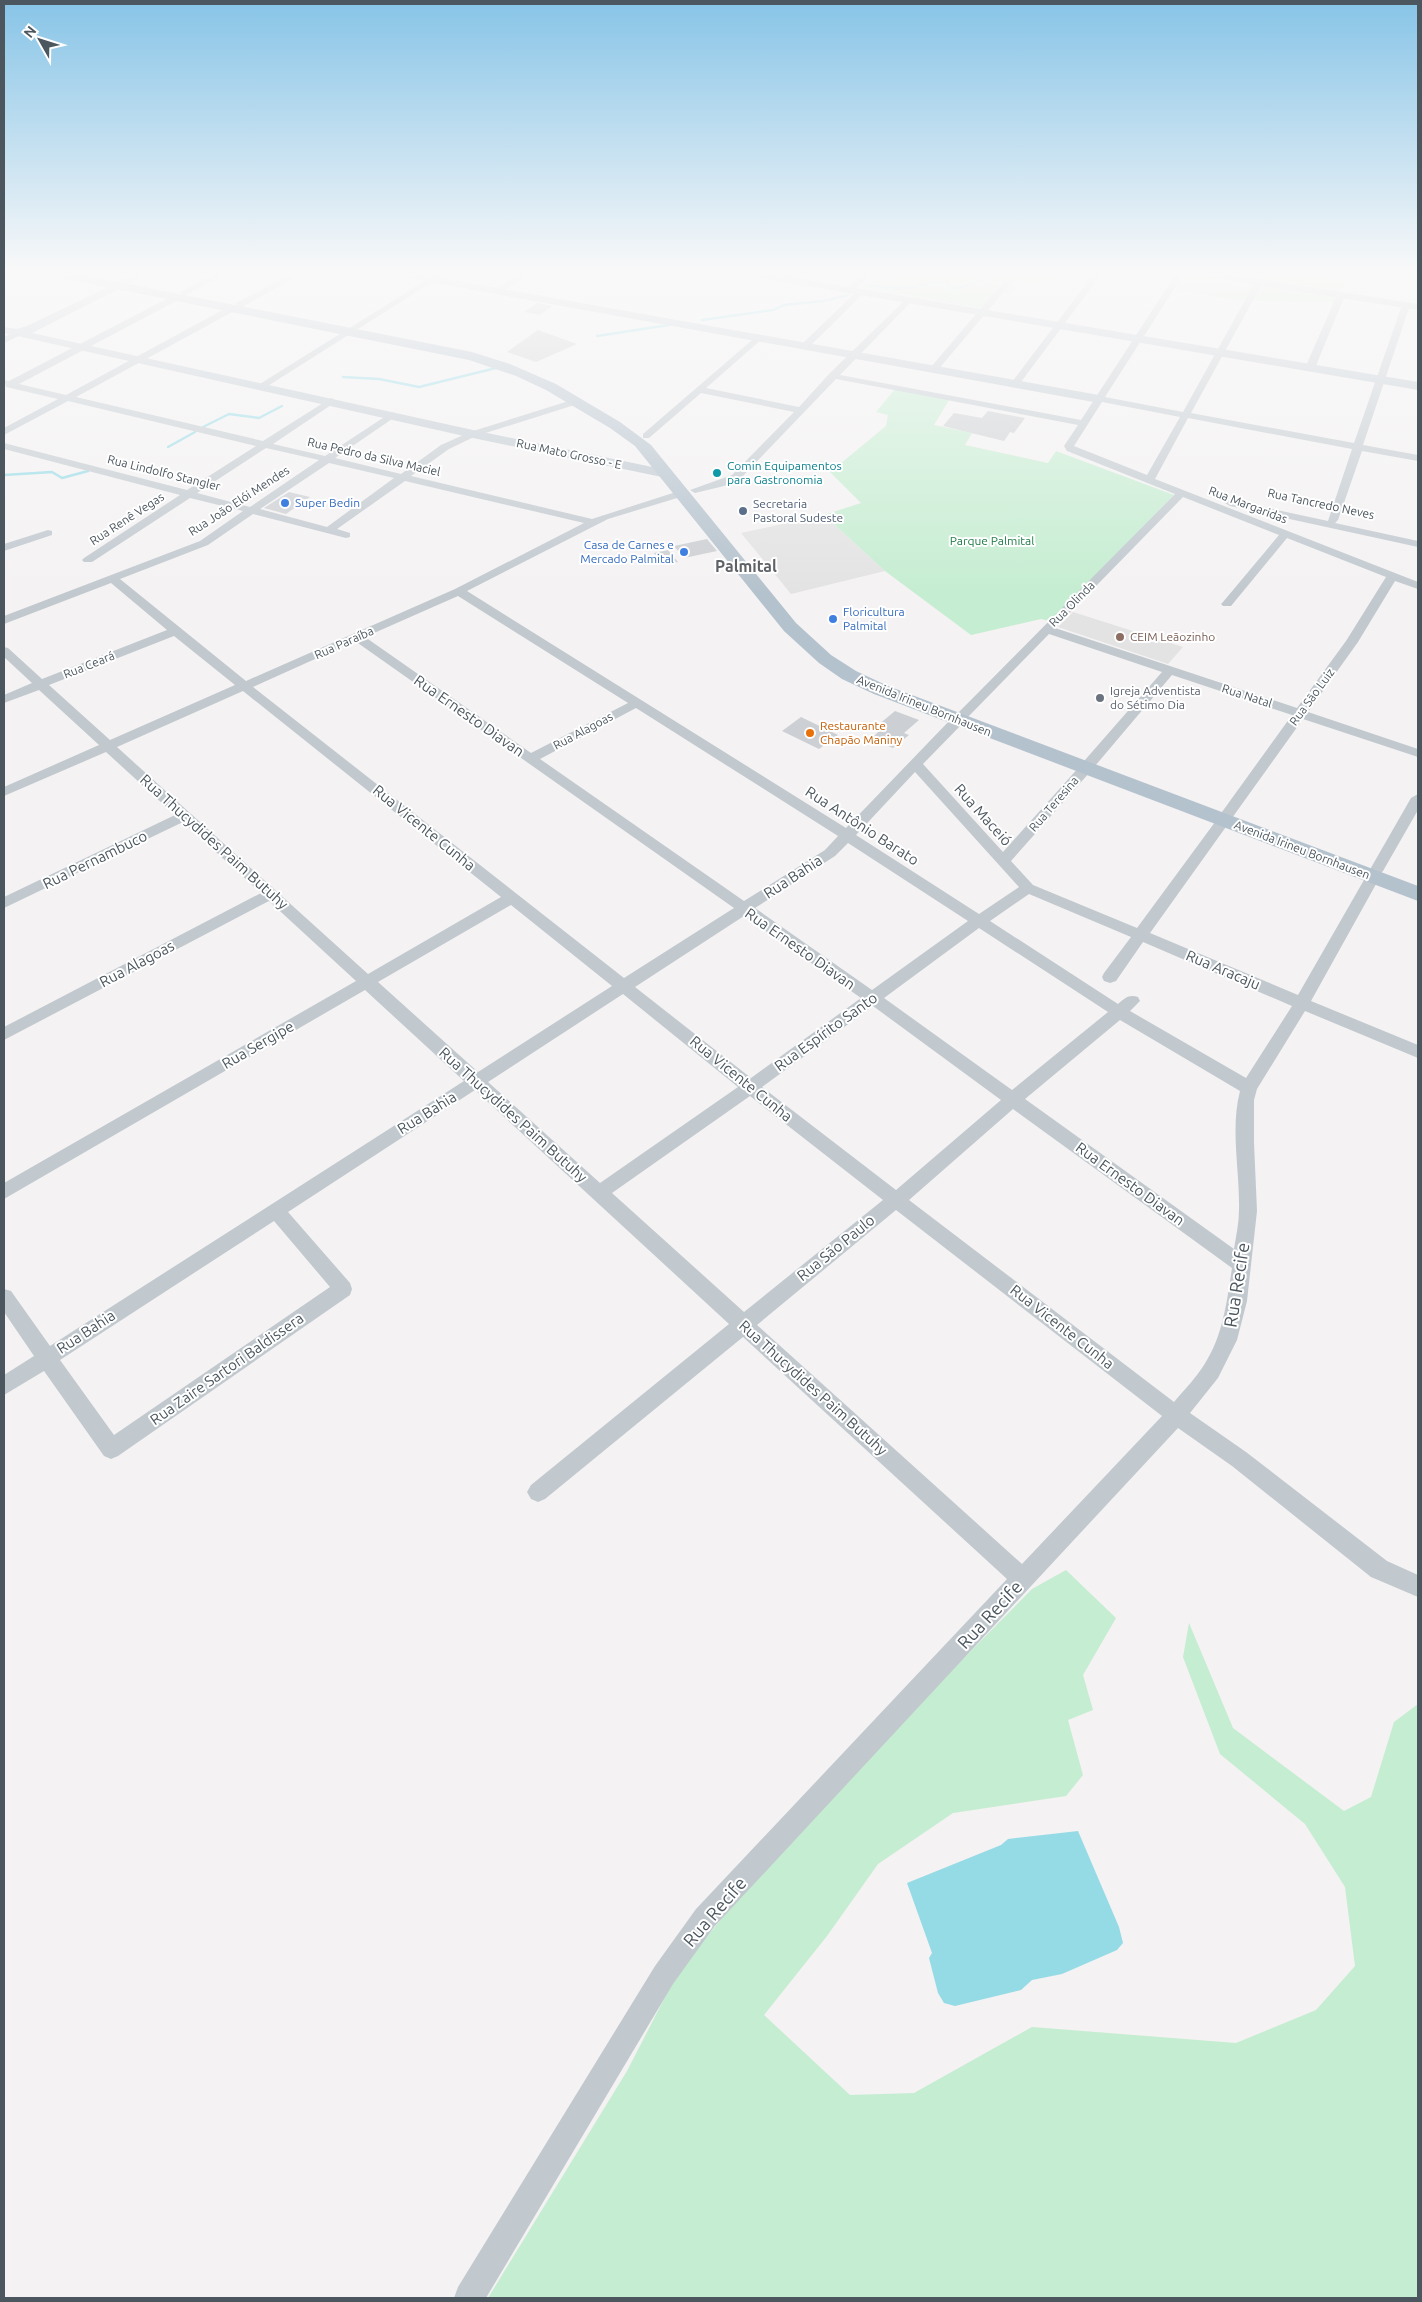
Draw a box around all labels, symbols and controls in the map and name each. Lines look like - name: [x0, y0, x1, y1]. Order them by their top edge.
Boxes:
- north arrow: [15, 15, 65, 65]
- text: N: [20, 23, 39, 41]
- street label: Rua Pedro da Silva Maciel: [306, 435, 442, 478]
- street label: Rua Mato Grosso - E: [515, 436, 623, 471]
- street label: Rua Lindolfo Stangler: [106, 452, 222, 493]
- place label: Comin Equipamentos para Gastronomia: [727, 459, 842, 486]
- street label: Rua João Elói Mendes: [186, 463, 292, 538]
- marker: Comin Equipamentos para Gastronomia: [711, 467, 723, 479]
- street label: Rua Margaridas: [1207, 484, 1289, 526]
- street label: Rua Tancredo Neves: [1267, 486, 1376, 521]
- street label: Rua Renê Vegas: [87, 490, 166, 547]
- place label: Super Bedin: [295, 496, 360, 509]
- marker: Super Bedin: [279, 497, 291, 509]
- place label: Secretaria Pastoral Sudeste: [753, 497, 843, 524]
- marker: Secretaria Pastoral Sudeste: [737, 505, 749, 517]
- park label: Parque Palmital: [950, 534, 1034, 547]
- place label: Casa de Carnes e Mercado Palmital: [580, 538, 674, 565]
- marker: Casa de Carnes e Mercado Palmital: [678, 546, 690, 558]
- district label: Palmital: [715, 557, 777, 575]
- street label: Rua Olinda: [1046, 578, 1097, 629]
- place label: Floricultura Palmital: [843, 605, 905, 632]
- marker: Floricultura Palmital: [827, 613, 839, 625]
- street label: Rua Paraíba: [312, 624, 375, 661]
- place label: CEIM Leãozinho: [1130, 630, 1215, 643]
- marker: CEIM Leãozinho: [1114, 631, 1126, 643]
- street label: Rua Ceará: [61, 648, 116, 681]
- street label: Rua São Luiz: [1287, 665, 1337, 728]
- street label: Rua Ernesto Diavan: [411, 671, 527, 760]
- street label: Avenida Irineu Bornhausen: [855, 673, 993, 739]
- street label: Rua Natal: [1220, 681, 1274, 710]
- place label: Igreja Adventista do Sétimo Dia: [1110, 684, 1201, 711]
- marker: Igreja Adventista do Sétimo Dia: [1094, 692, 1106, 704]
- street label: Rua Alagoas: [551, 709, 615, 752]
- place label: Restaurante Chapão Maniny: [820, 719, 902, 746]
- marker: Restaurante Chapão Maniny: [804, 727, 816, 739]
- street label: Rua Thucydides Paim Butuhy: [137, 771, 292, 913]
- street label: Rua Teresina: [1026, 774, 1081, 834]
- street label: Rua Maceió: [951, 780, 1016, 849]
- street label: Rua Vicente Cunha: [370, 781, 479, 874]
- street label: Rua Antônio Barato: [802, 783, 922, 869]
- street label: Avenida Irineu Bornhausen: [1233, 818, 1372, 881]
- street label: Rua Pernambuco: [40, 827, 150, 892]
- street label: Rua Bahia: [760, 851, 825, 902]
- street label: Rua Ernesto Diavan: [742, 904, 858, 993]
- street label: Rua Alagoas: [97, 937, 177, 990]
- street label: Rua Aracaju: [1183, 946, 1263, 993]
- street label: Rua Espírito Santo: [771, 989, 880, 1075]
- street label: Rua Sergipe: [219, 1017, 297, 1072]
- street label: Rua Vicente Cunha: [687, 1032, 796, 1125]
- street label: Rua Thucydides Paim Butuhy: [436, 1044, 591, 1186]
- street label: Rua Bahia: [394, 1088, 459, 1137]
- street label: Rua Ernesto Diavan: [1073, 1138, 1188, 1229]
- street label: Rua São Paulo: [794, 1211, 878, 1284]
- street label: Rua Recife: [1219, 1241, 1253, 1329]
- street label: Rua Vicente Cunha: [1007, 1281, 1117, 1372]
- street label: Rua Bahia: [53, 1306, 118, 1357]
- street label: Rua Zaire Sartori Baldissera: [147, 1309, 307, 1428]
- street label: Rua Thucydides Paim Butuhy: [736, 1317, 891, 1459]
- street label: Rua Recife: [953, 1576, 1026, 1652]
- street label: Rua Recife: [679, 1873, 750, 1950]

